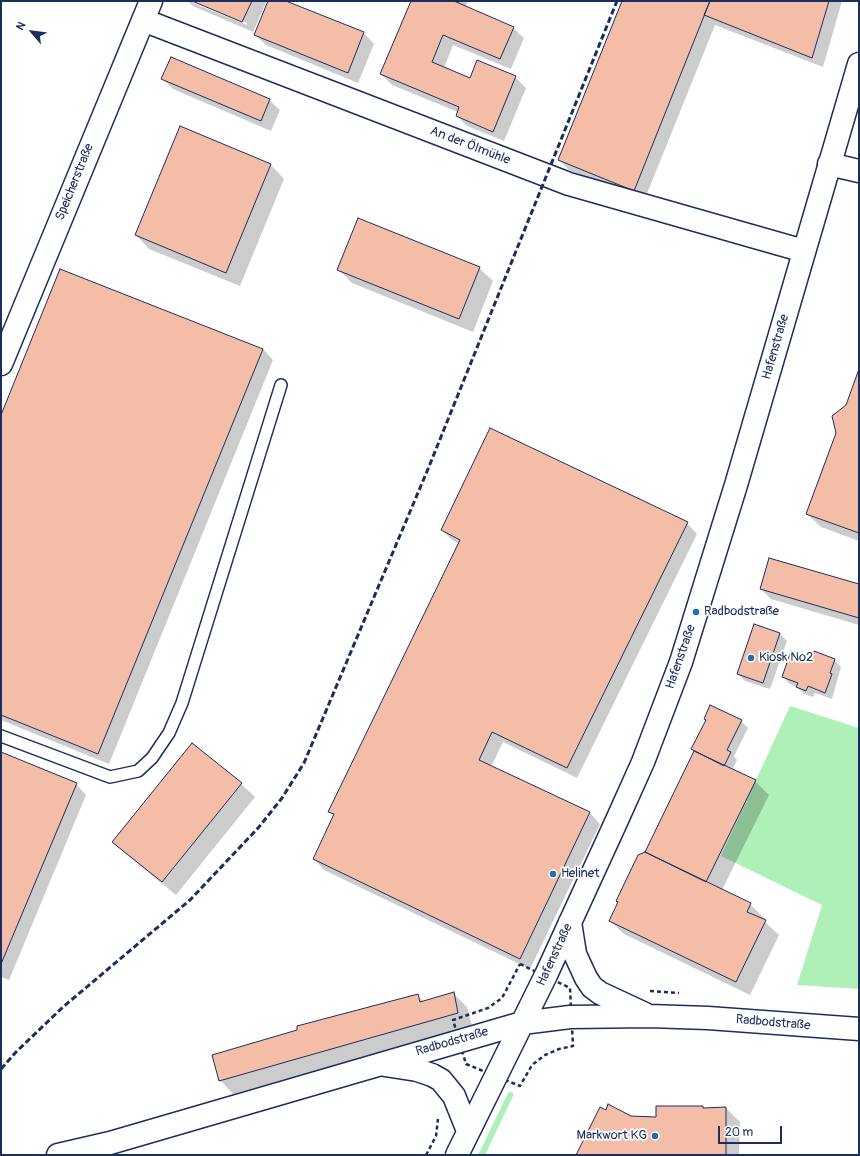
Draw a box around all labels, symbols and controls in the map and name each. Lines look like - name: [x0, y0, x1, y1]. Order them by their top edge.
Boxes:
- north arrow: [12, 12, 52, 52]
- text: N: [13, 20, 28, 32]
- street label: An der Ölmühle: [428, 124, 512, 168]
- street label: Speicherstraße: [53, 141, 97, 223]
- street label: Hafenstraße: [759, 313, 793, 381]
- place label: Radbodstraße: [704, 604, 779, 620]
- marker: Radbodstraße: [691, 607, 701, 617]
- street label: Hafenstraße: [663, 623, 699, 691]
- place label: Kiosk No2: [759, 650, 813, 666]
- marker: Kiosk No2: [746, 653, 756, 663]
- place label: Helinet: [561, 866, 599, 882]
- marker: Helinet: [548, 869, 558, 879]
- street label: Hafenstraße: [534, 921, 576, 989]
- street label: Radbodstraße: [735, 1012, 811, 1034]
- street label: Radbodstraße: [414, 1024, 490, 1060]
- scale bar: [720, 1118, 784, 1144]
- text: 20 m: [725, 1125, 753, 1140]
- place label: Markwort KG: [577, 1128, 647, 1144]
- marker: Markwort KG: [650, 1131, 660, 1141]

